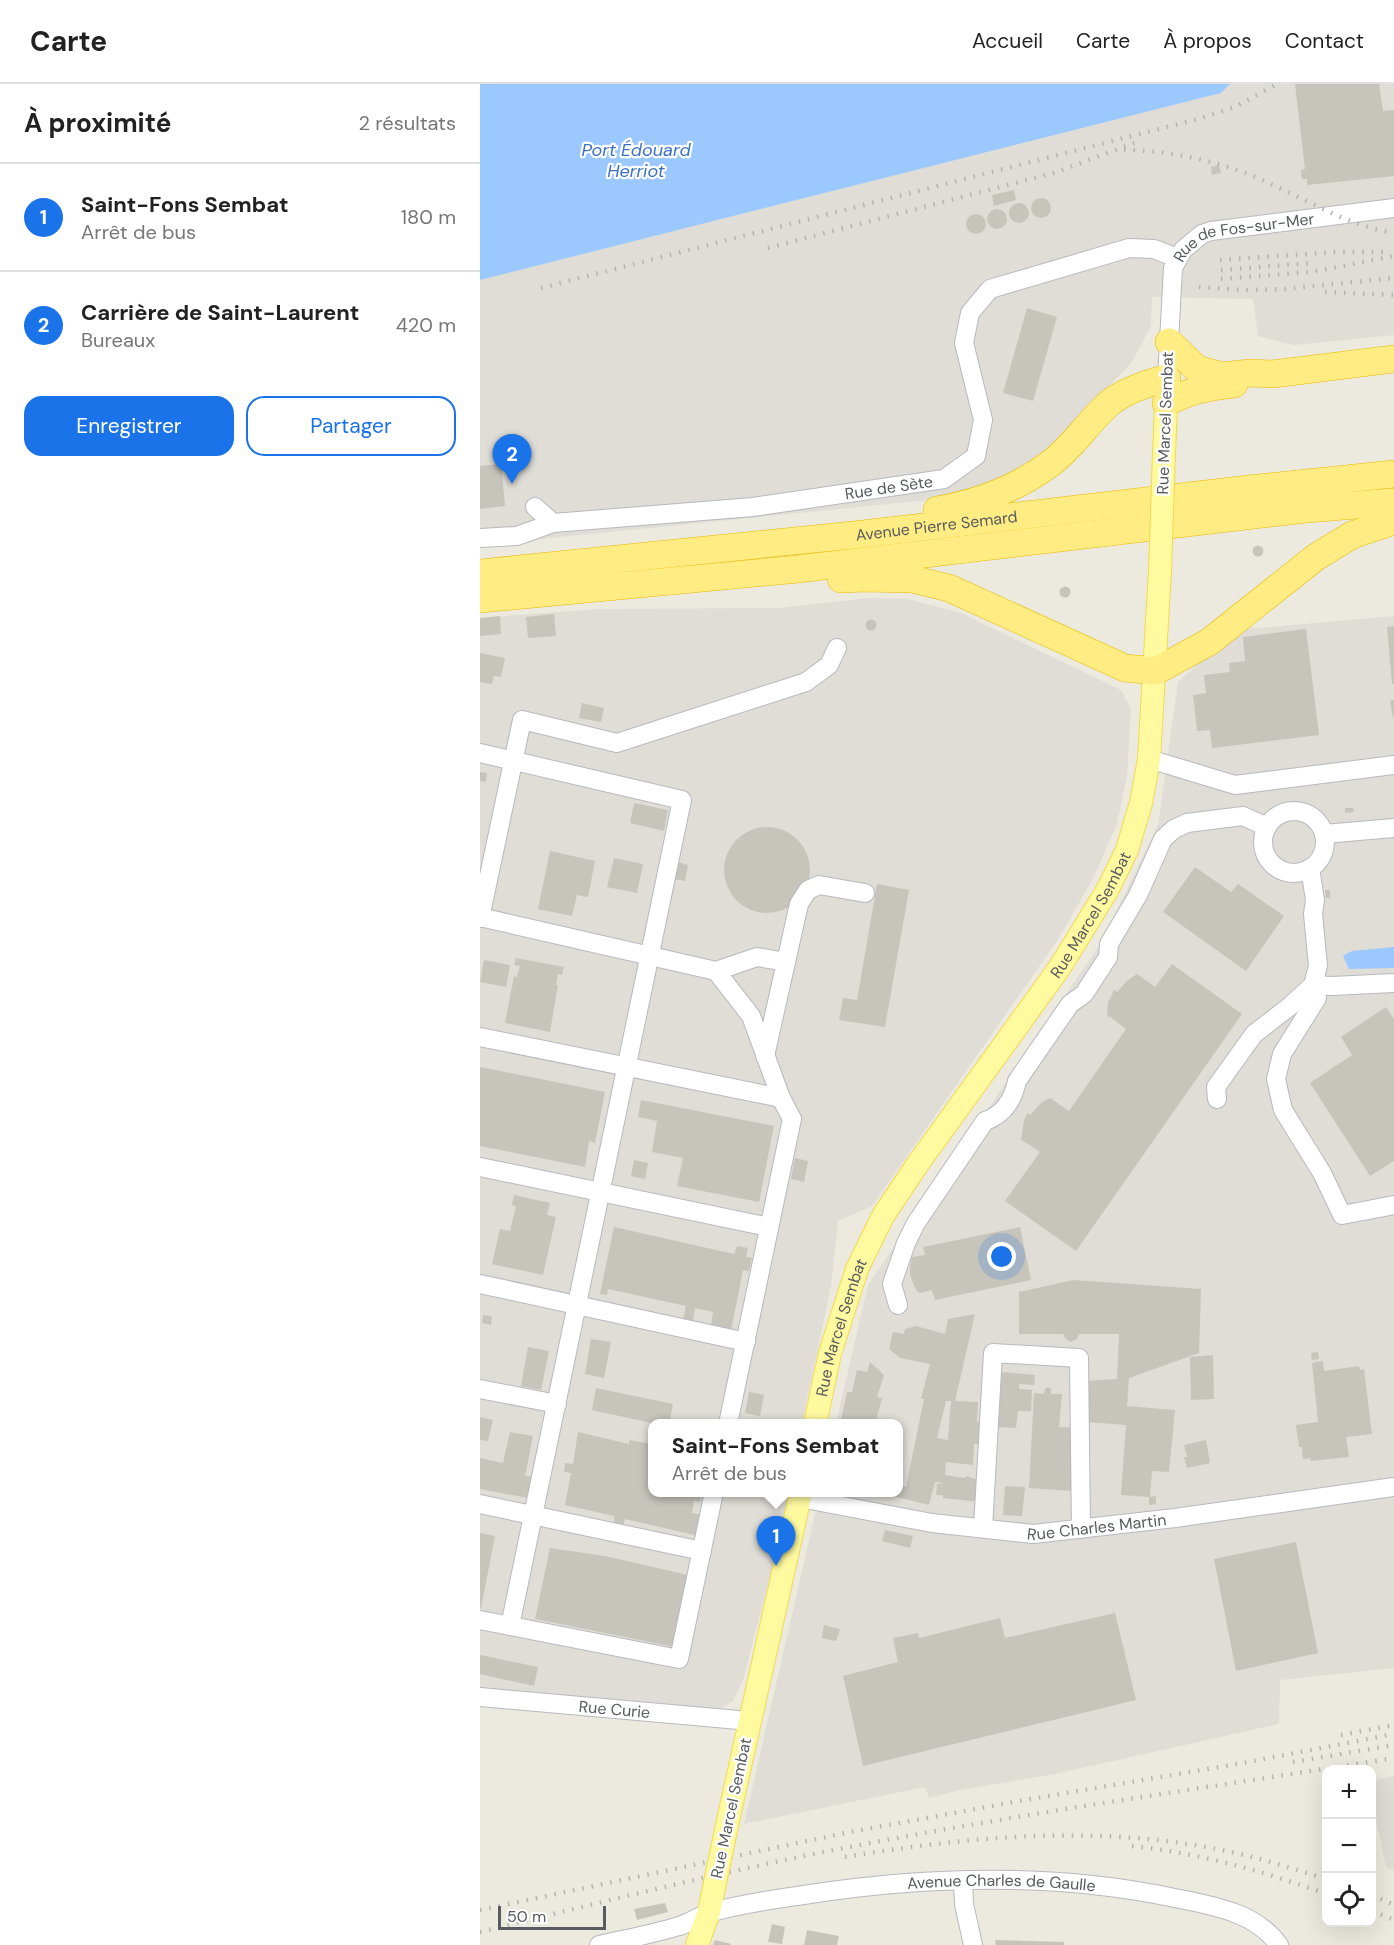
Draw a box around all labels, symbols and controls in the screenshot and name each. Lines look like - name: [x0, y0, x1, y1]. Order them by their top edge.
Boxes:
- text: Carte: [30, 23, 107, 60]
- text: Accueil: [972, 27, 1043, 55]
- text: Carte: [1076, 27, 1130, 55]
- text: À propos: [1163, 27, 1252, 55]
- text: Contact: [1285, 27, 1364, 55]
- text: À proximité: [24, 106, 171, 140]
- text: 2 résultats: [359, 110, 456, 136]
- water label: Port Édouard Herriot: [581, 138, 691, 183]
- text: Saint-Fons Sembat: [81, 190, 288, 219]
- text: 1: [40, 204, 47, 230]
- text: 180 m: [401, 204, 456, 230]
- street label: Rue de Fos-sur-Mer: [1168, 208, 1316, 265]
- text: Arrêt de bus: [81, 219, 196, 245]
- text: Carrière de Saint-Laurent: [81, 298, 359, 327]
- text: 2: [38, 312, 49, 338]
- text: 420 m: [396, 312, 456, 338]
- text: Bureaux: [81, 327, 155, 353]
- street label: Rue Marcel Sembat: [1152, 351, 1178, 495]
- button: Enregistrer: [24, 396, 234, 456]
- button: Partager: [246, 396, 456, 456]
- pin: 2: [492, 434, 531, 484]
- street label: Rue de Sète: [843, 470, 934, 504]
- street label: Avenue Pierre Semard: [855, 506, 1019, 545]
- street label: Rue Marcel Sembat: [1045, 848, 1135, 982]
- your location: [987, 1242, 1016, 1271]
- street label: Rue Marcel Sembat: [811, 1255, 871, 1398]
- popup: [648, 1419, 903, 1497]
- text: Saint-Fons Sembat: [672, 1431, 879, 1460]
- text: Arrêt de bus: [672, 1460, 787, 1486]
- street label: Rue Charles Martin: [1026, 1509, 1167, 1545]
- pin: 1: [756, 1516, 796, 1566]
- street label: Rue Curie: [578, 1695, 651, 1723]
- street label: Rue Marcel Sembat: [706, 1736, 756, 1880]
- map controls: [1322, 1765, 1376, 1927]
- button: +: [1322, 1765, 1376, 1819]
- button: −: [1322, 1819, 1376, 1873]
- street label: Avenue Charles de Gaulle: [906, 1869, 1097, 1896]
- button: locate: [1322, 1873, 1376, 1927]
- scale bar: [498, 1903, 606, 1930]
- text: 50 m: [507, 1906, 546, 1927]

